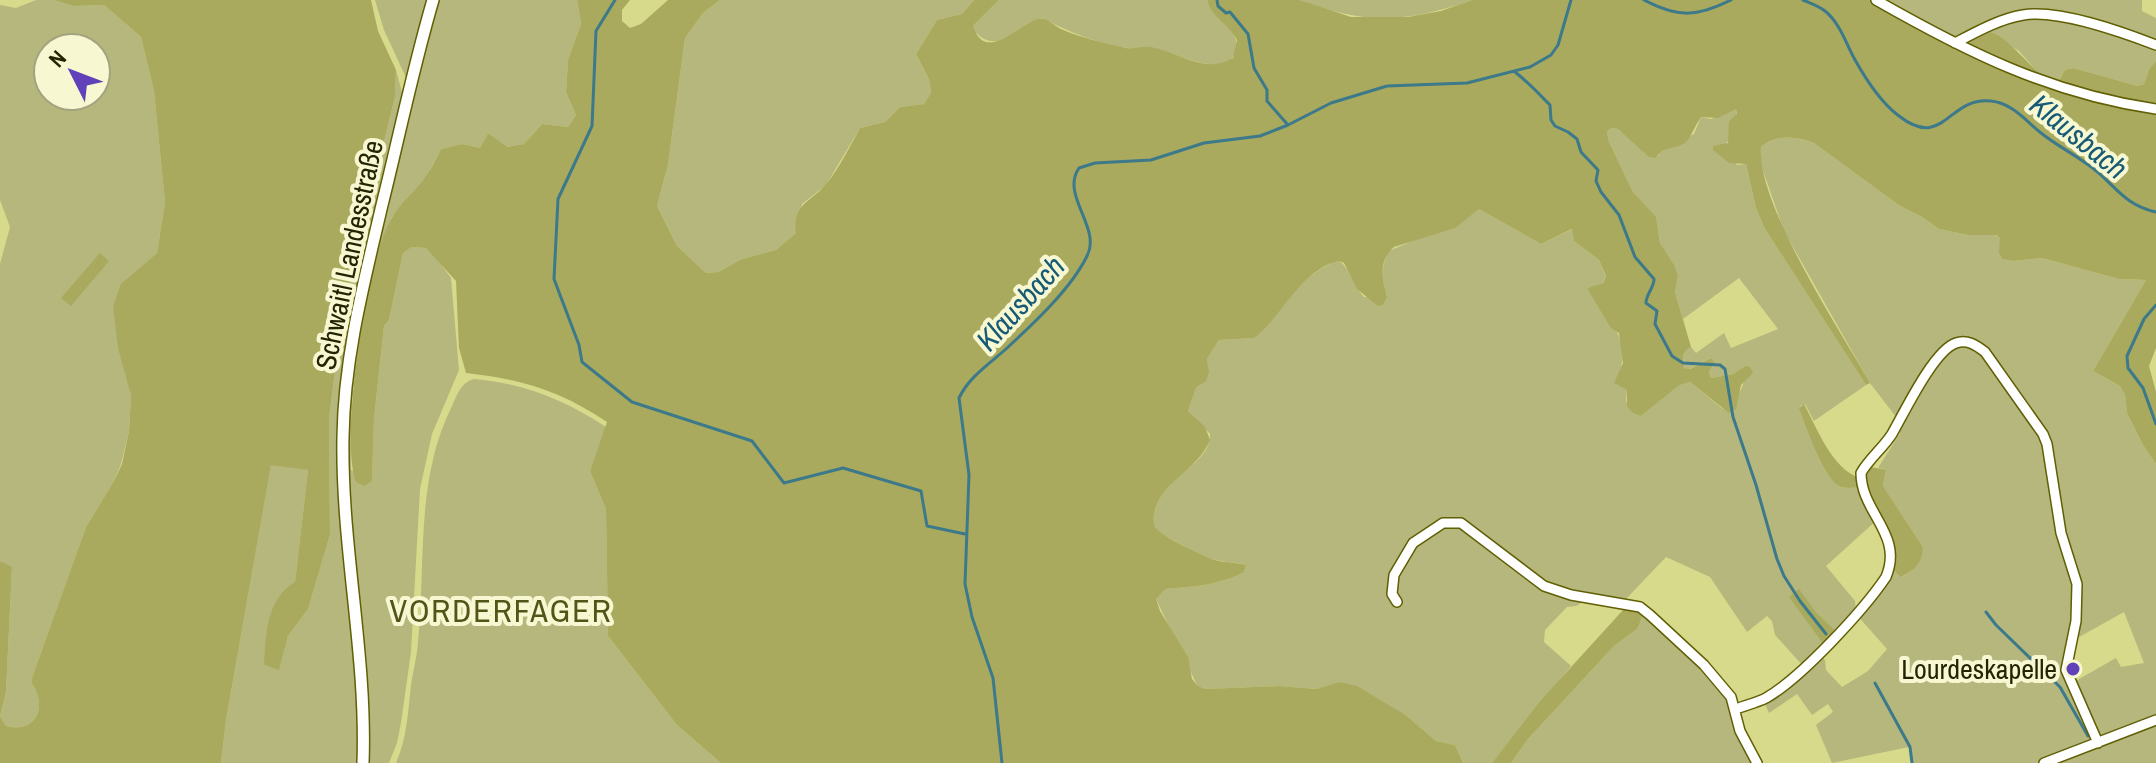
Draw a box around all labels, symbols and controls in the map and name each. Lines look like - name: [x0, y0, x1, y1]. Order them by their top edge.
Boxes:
- north arrow: [32, 32, 112, 112]
- text: N: [42, 44, 73, 73]
- water label: Klausbach: [2022, 84, 2136, 188]
- street label: Schwaitl Landesstraße: [306, 137, 392, 373]
- water label: Klausbach: [967, 247, 1073, 359]
- district label: VORDERFAGER: [389, 589, 613, 632]
- place label: Lourdeskapelle: [1901, 650, 2057, 688]
- marker: Lourdeskapelle: [2064, 660, 2082, 678]

